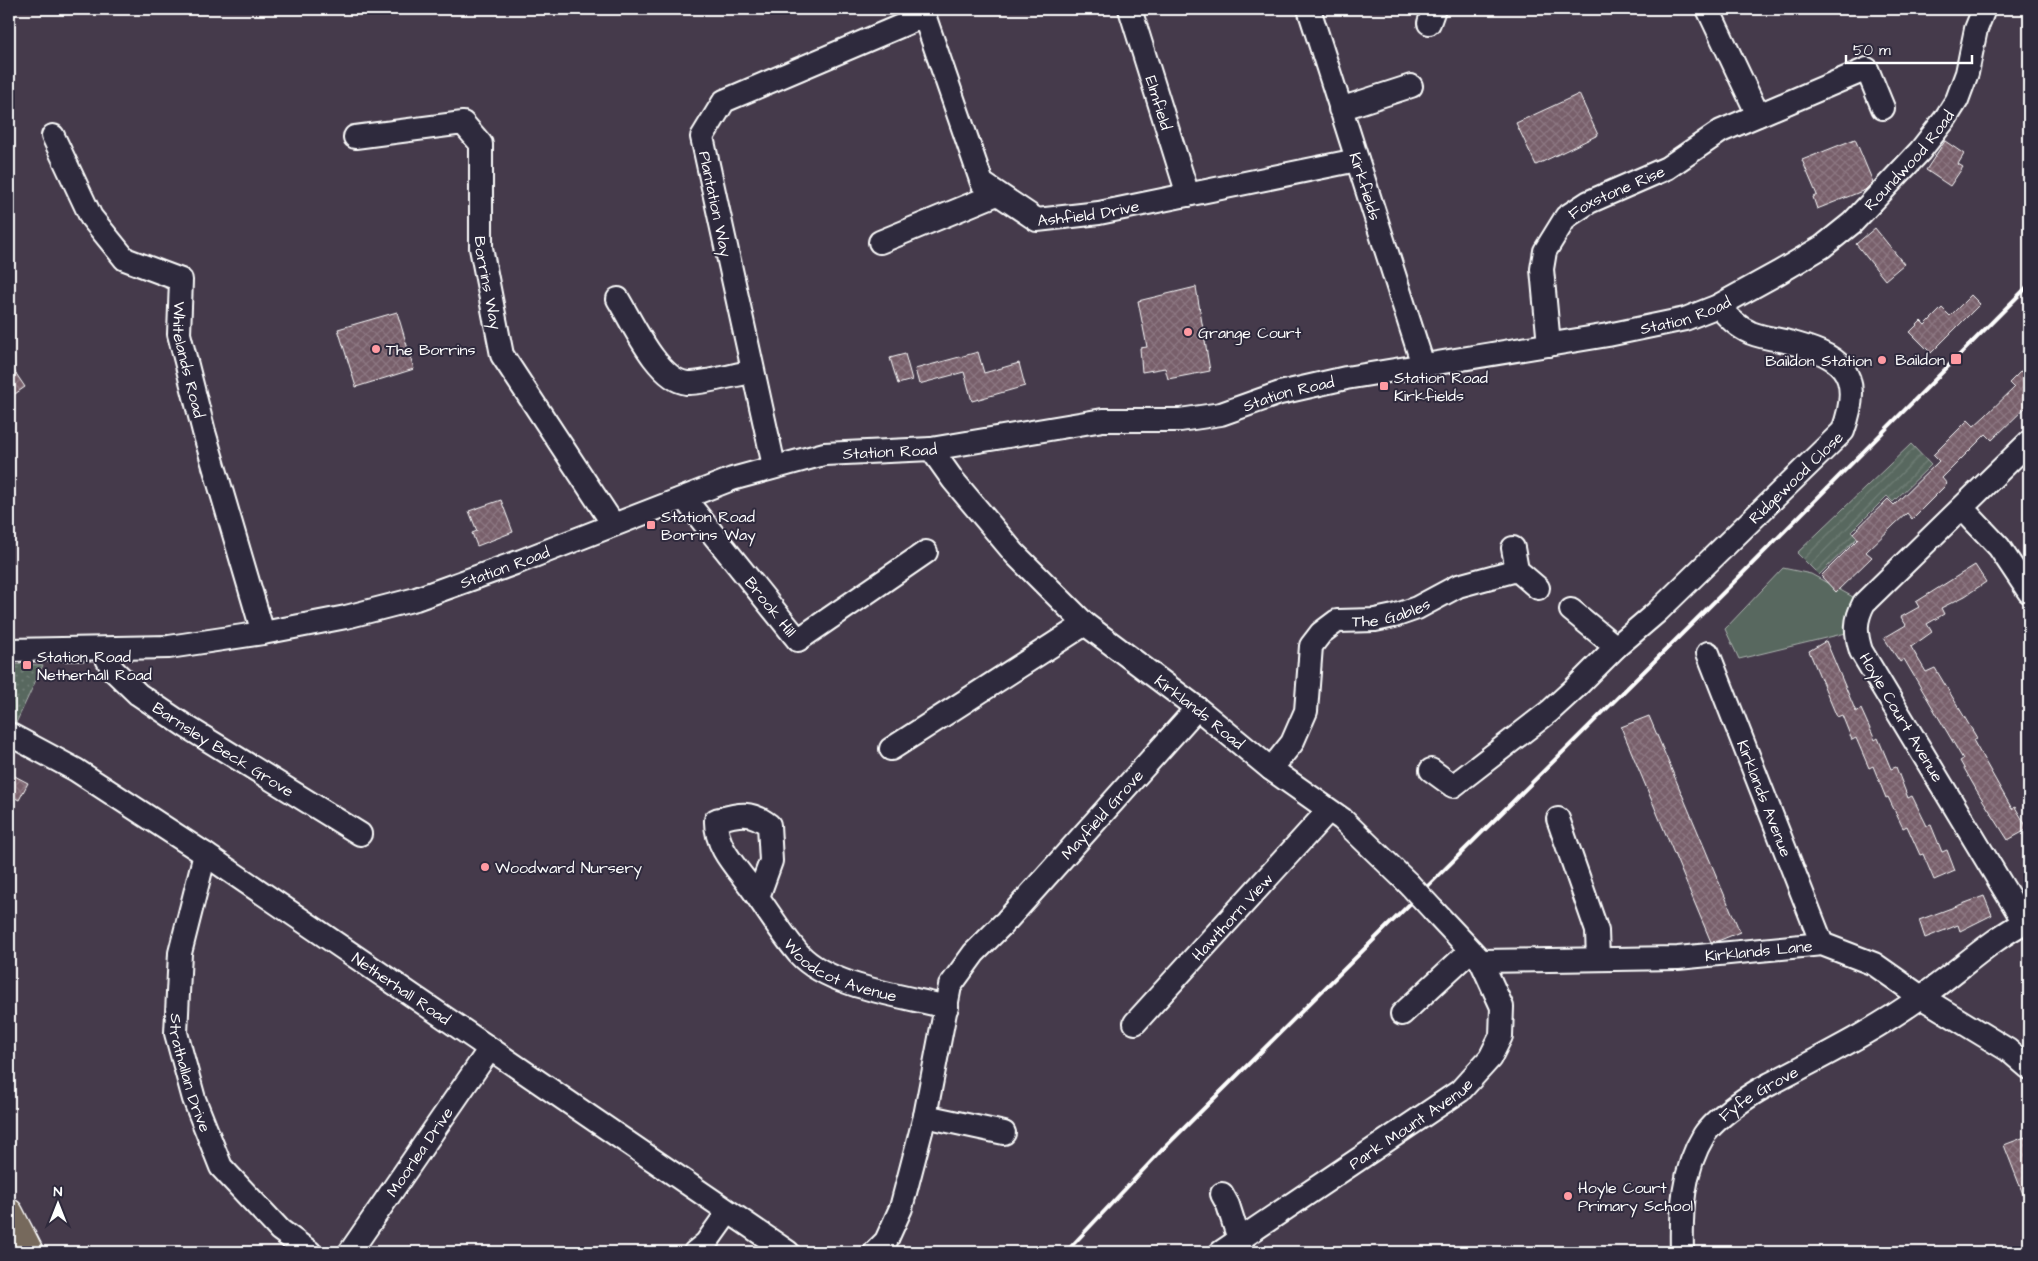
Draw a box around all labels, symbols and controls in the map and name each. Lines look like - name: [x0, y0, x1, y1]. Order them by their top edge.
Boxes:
- scale bar: [1846, 32, 1972, 64]
- text: 50 m: [1853, 40, 1891, 61]
- street label: Elmfield: [1139, 73, 1177, 133]
- street label: Roundwood Road: [1859, 106, 1960, 216]
- street label: Plantation Way: [692, 149, 737, 260]
- street label: Kirkfields: [1344, 150, 1386, 223]
- street label: Foxstone Rise: [1564, 160, 1669, 225]
- street label: Ashfield Drive: [1036, 195, 1141, 232]
- street label: Borrins Way: [469, 236, 507, 332]
- street label: Station Road: [1638, 291, 1735, 340]
- street label: Whitelands Road: [167, 301, 210, 420]
- place label: Grange Court: [1198, 322, 1302, 345]
- marker: Grange Court: [1182, 326, 1194, 338]
- place label: The Borrins: [386, 339, 475, 361]
- marker: The Borrins: [370, 343, 382, 355]
- place label: Baildon: [1895, 349, 1945, 371]
- place label: Baildon Station: [1765, 350, 1872, 372]
- marker: Baildon: [1949, 352, 1963, 366]
- marker: Baildon Station: [1876, 354, 1888, 366]
- place label: Station Road Kirkfields: [1394, 367, 1488, 407]
- street label: Station Road: [1240, 371, 1336, 417]
- marker: Station Road Kirkfields: [1378, 380, 1390, 392]
- street label: Ridgewood Close: [1744, 427, 1849, 529]
- street label: Station Road: [842, 438, 939, 465]
- place label: Station Road Borrins Way: [661, 506, 756, 547]
- marker: Station Road Borrins Way: [645, 519, 657, 531]
- street label: Station Road: [457, 541, 553, 594]
- street label: Brook Hill: [739, 572, 801, 642]
- street label: The Gables: [1352, 593, 1435, 633]
- place label: Station Road Netherhall Road: [37, 646, 152, 686]
- street label: Hoyle Court Avenue: [1853, 649, 1949, 787]
- marker: Station Road Netherhall Road: [21, 659, 33, 671]
- street label: Kirklands Road: [1150, 670, 1249, 755]
- street label: Barnsley Beck Grove: [148, 697, 298, 803]
- street label: Kirklands Avenue: [1731, 737, 1797, 861]
- street label: Mayfield Grove: [1056, 765, 1149, 865]
- place label: Woodward Nursery: [495, 857, 642, 880]
- marker: Woodward Nursery: [479, 861, 491, 873]
- street label: Hawthorn View: [1187, 869, 1278, 966]
- street label: Woodcot Avenue: [778, 934, 899, 1008]
- street label: Kirklands Lane: [1704, 935, 1814, 967]
- street label: Netherhall Road: [347, 948, 455, 1030]
- street label: Strathallan Drive: [164, 1013, 216, 1136]
- street label: Fyfe Grove: [1714, 1061, 1803, 1127]
- street label: Park Mount Avenue: [1345, 1074, 1479, 1175]
- street label: Moorlea Drive: [381, 1103, 459, 1201]
- place label: Hoyle Court Primary School: [1578, 1177, 1693, 1218]
- north arrow: [32, 1178, 82, 1228]
- text: N: [54, 1182, 63, 1202]
- marker: Hoyle Court Primary School: [1562, 1190, 1574, 1202]

